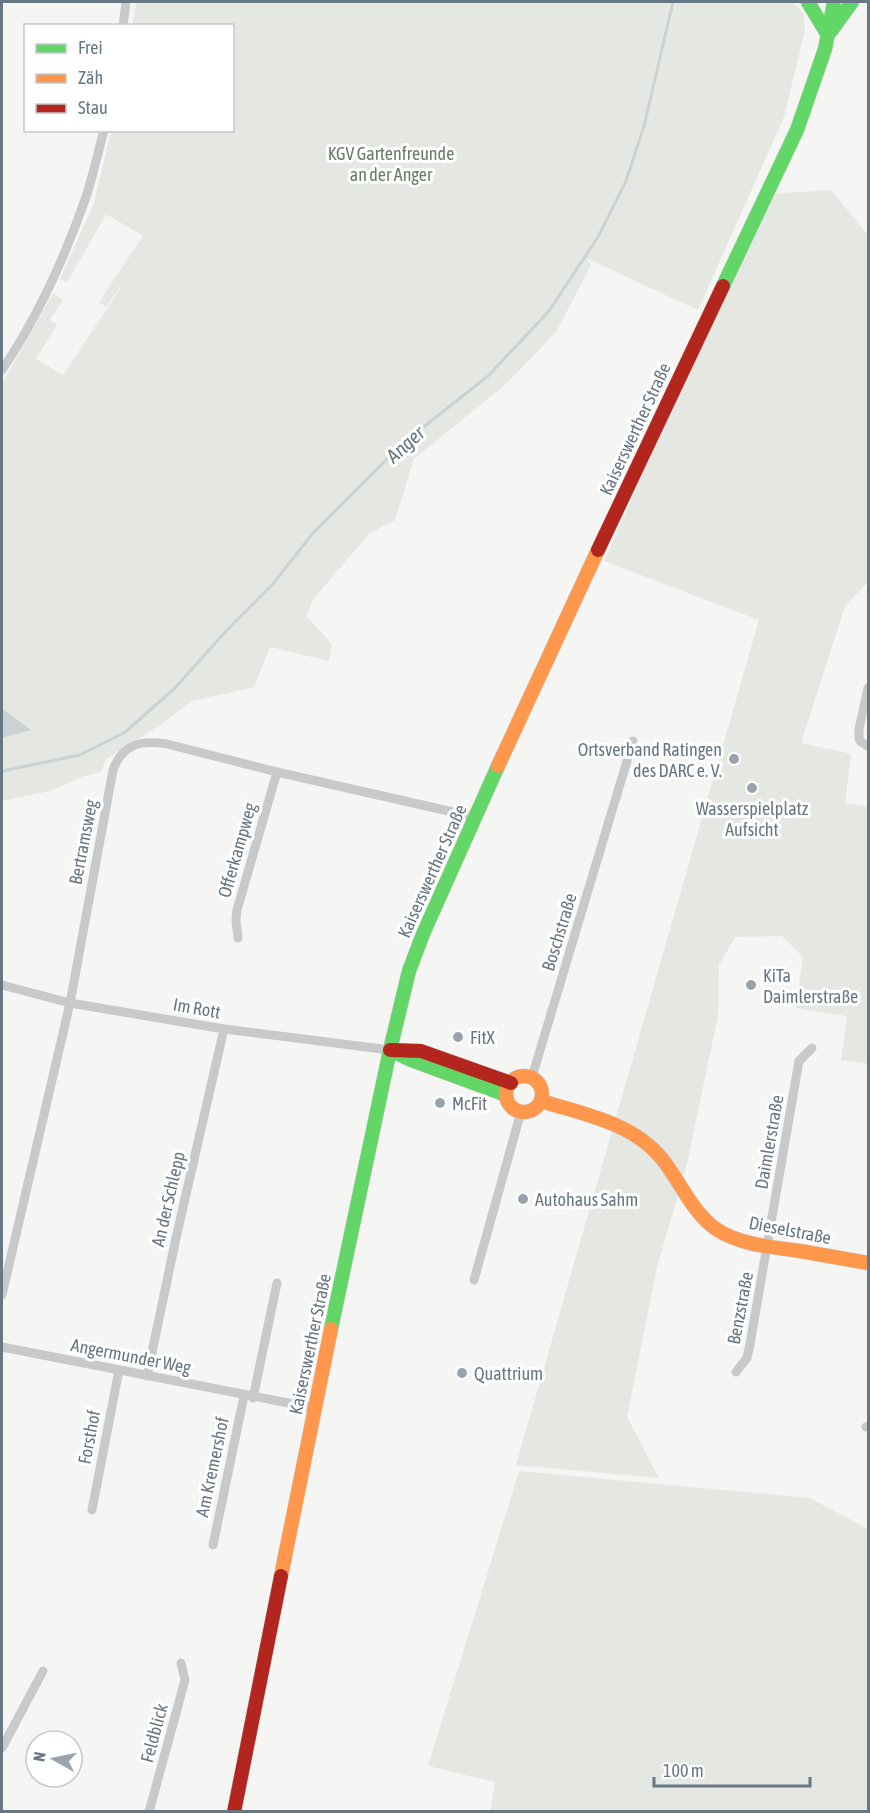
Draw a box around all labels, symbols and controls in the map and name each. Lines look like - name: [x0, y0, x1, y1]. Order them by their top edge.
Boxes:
- legend: [24, 24, 234, 132]
- text: Frei: [78, 37, 103, 58]
- text: Zäh: [78, 67, 103, 88]
- text: Stau: [78, 97, 108, 118]
- park label: KGV Gartenfreunde an der Anger: [328, 143, 454, 185]
- street label: Kaiserswerther Straße: [595, 359, 675, 499]
- water label: Anger: [380, 420, 430, 468]
- place label: Ortsverband Ratingen des DARC e. V.: [578, 739, 722, 781]
- marker: Ortsverband Ratingen des DARC e. V.: [727, 752, 741, 766]
- marker: Wasserspielplatz Aufsicht: [745, 781, 759, 795]
- street label: Bertramsweg: [64, 797, 102, 886]
- place label: Wasserspielplatz Aufsicht: [696, 798, 809, 840]
- street label: Offerkampweg: [213, 800, 261, 900]
- street label: Kaiserswerther Straße: [393, 801, 471, 941]
- street label: Boschstraße: [537, 891, 581, 973]
- place label: KiTa Daimlerstraße: [763, 965, 858, 1007]
- marker: KiTa Daimlerstraße: [744, 978, 758, 992]
- street label: Im Rott: [172, 994, 222, 1022]
- place label: FitX: [470, 1027, 496, 1048]
- marker: FitX: [451, 1030, 465, 1044]
- place label: McFit: [452, 1093, 487, 1114]
- street label: Daimlerstraße: [750, 1093, 788, 1191]
- marker: McFit: [433, 1096, 447, 1110]
- street label: An der Schlepp: [147, 1149, 189, 1249]
- place label: Autohaus Sahm: [535, 1189, 638, 1210]
- marker: Autohaus Sahm: [516, 1192, 530, 1206]
- street label: Dieselstraße: [747, 1212, 833, 1248]
- street label: Benzstraße: [723, 1270, 757, 1346]
- street label: Kaiserswerther Straße: [285, 1272, 335, 1416]
- street label: Angermunder Weg: [69, 1334, 193, 1378]
- place label: Quattrium: [474, 1363, 543, 1384]
- marker: Quattrium: [455, 1366, 469, 1380]
- street label: Forsthof: [74, 1408, 104, 1466]
- street label: Am Kremershof: [191, 1415, 233, 1519]
- street label: Feldblick: [136, 1701, 172, 1765]
- north arrow: [24, 1729, 84, 1789]
- scale bar: [654, 1750, 810, 1788]
- text: N: [30, 1751, 49, 1763]
- text: 100 m: [663, 1760, 704, 1781]

